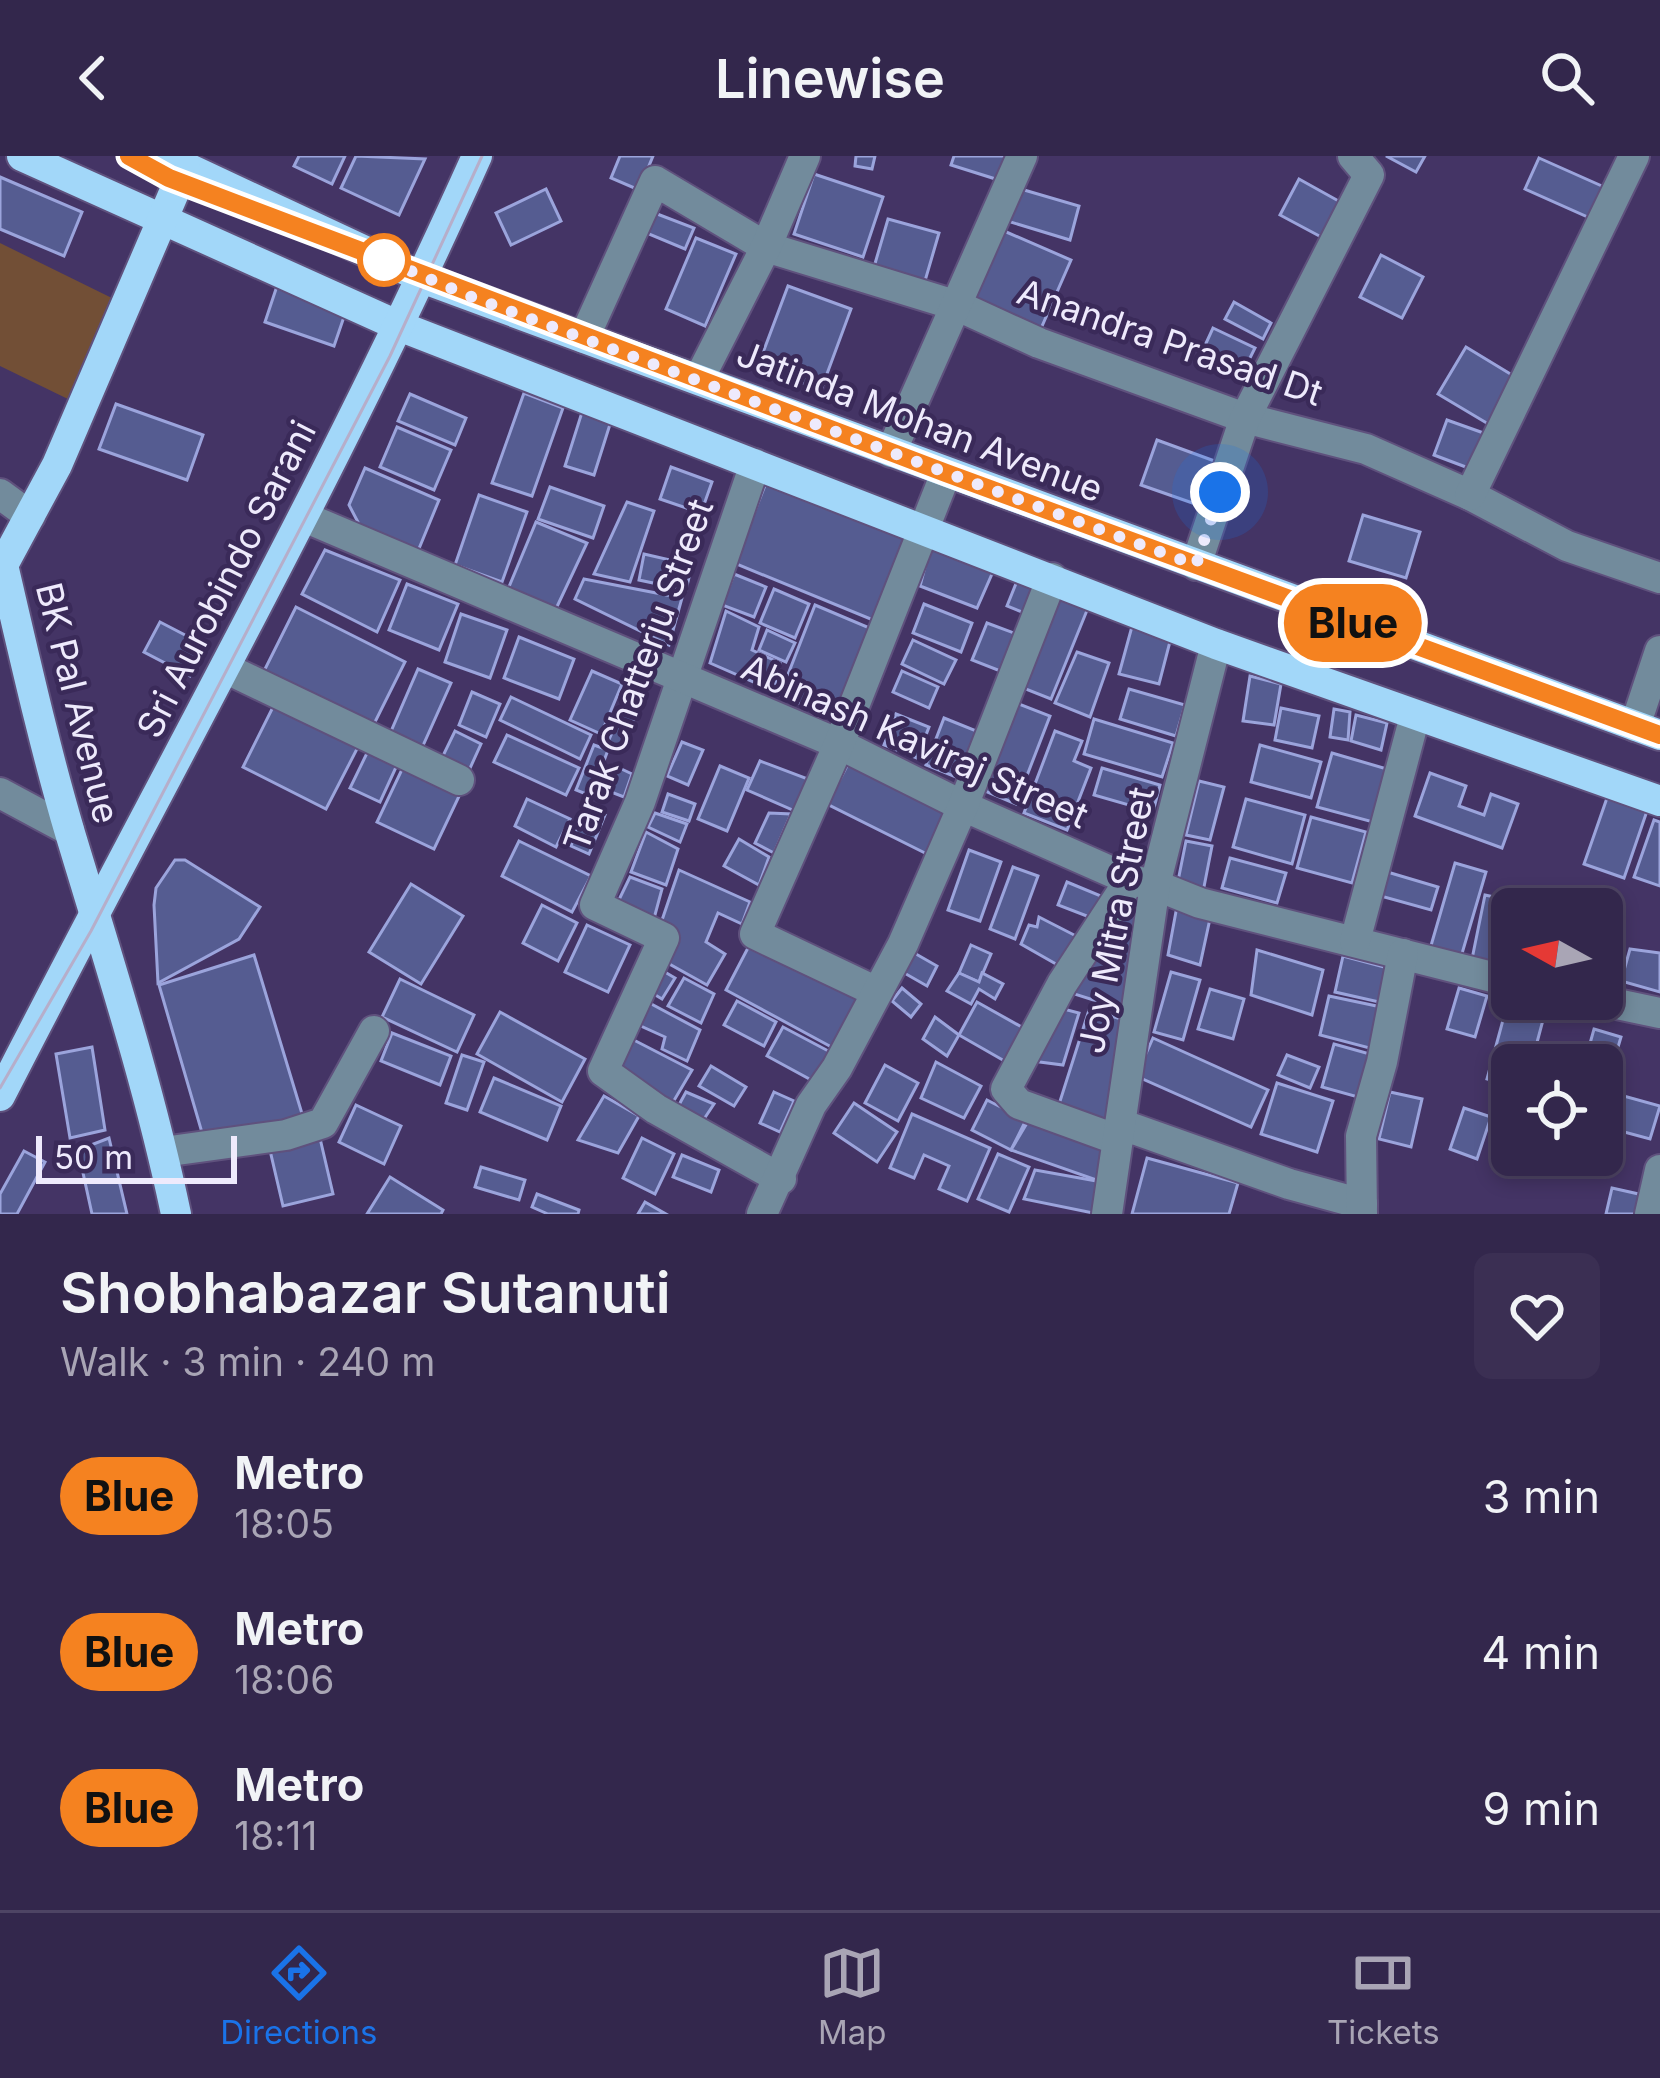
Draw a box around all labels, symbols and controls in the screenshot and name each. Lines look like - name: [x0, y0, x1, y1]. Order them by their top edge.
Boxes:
- icon: back: [60, 45, 126, 111]
- icon: search: [1534, 45, 1600, 111]
- text: Linewise: [715, 46, 945, 111]
- unlabelled marker: [359, 235, 409, 285]
- street label: Anandra Prasad Dt: [1012, 269, 1328, 415]
- street label: Jatinda Mohan Avenue: [731, 331, 1109, 511]
- street label: Sri Aurobindo Sarani: [127, 413, 325, 745]
- your location: [1190, 462, 1250, 522]
- street label: Tarak Chatterju Street: [554, 493, 722, 857]
- street label: BK Pal Avenue: [27, 578, 129, 828]
- line badge: Blue: [1269, 584, 1437, 662]
- text: Blue: [1308, 597, 1398, 648]
- street label: Abinash Kaviraj Street: [735, 645, 1095, 837]
- street label: Joy Mitra Street: [1069, 783, 1163, 1057]
- north arrow: [1491, 888, 1623, 1020]
- map controls: [1491, 888, 1623, 1176]
- button: locate: [1491, 1044, 1623, 1176]
- scale bar: [36, 1130, 237, 1183]
- text: 50 m: [54, 1137, 133, 1177]
- button: heart: [1474, 1253, 1600, 1379]
- text: Shobhabazar Sutanuti: [60, 1258, 671, 1327]
- text: Walk · 3 min · 240 m: [60, 1338, 435, 1385]
- text: Metro: [234, 1445, 364, 1500]
- text: 3 min: [1483, 1469, 1600, 1524]
- text: Blue: [84, 1470, 174, 1521]
- text: 18:05: [234, 1500, 334, 1547]
- text: Metro: [234, 1601, 364, 1656]
- text: 4 min: [1481, 1625, 1600, 1680]
- text: Blue: [84, 1626, 174, 1677]
- text: 18:06: [234, 1656, 334, 1703]
- text: Metro: [234, 1757, 364, 1812]
- text: 9 min: [1483, 1781, 1600, 1836]
- text: Blue: [84, 1782, 174, 1833]
- text: 18:11: [234, 1812, 317, 1859]
- tab: Directions: [220, 1940, 378, 2052]
- tab: Map: [818, 1940, 887, 2052]
- tab: Tickets: [1327, 1940, 1440, 2052]

